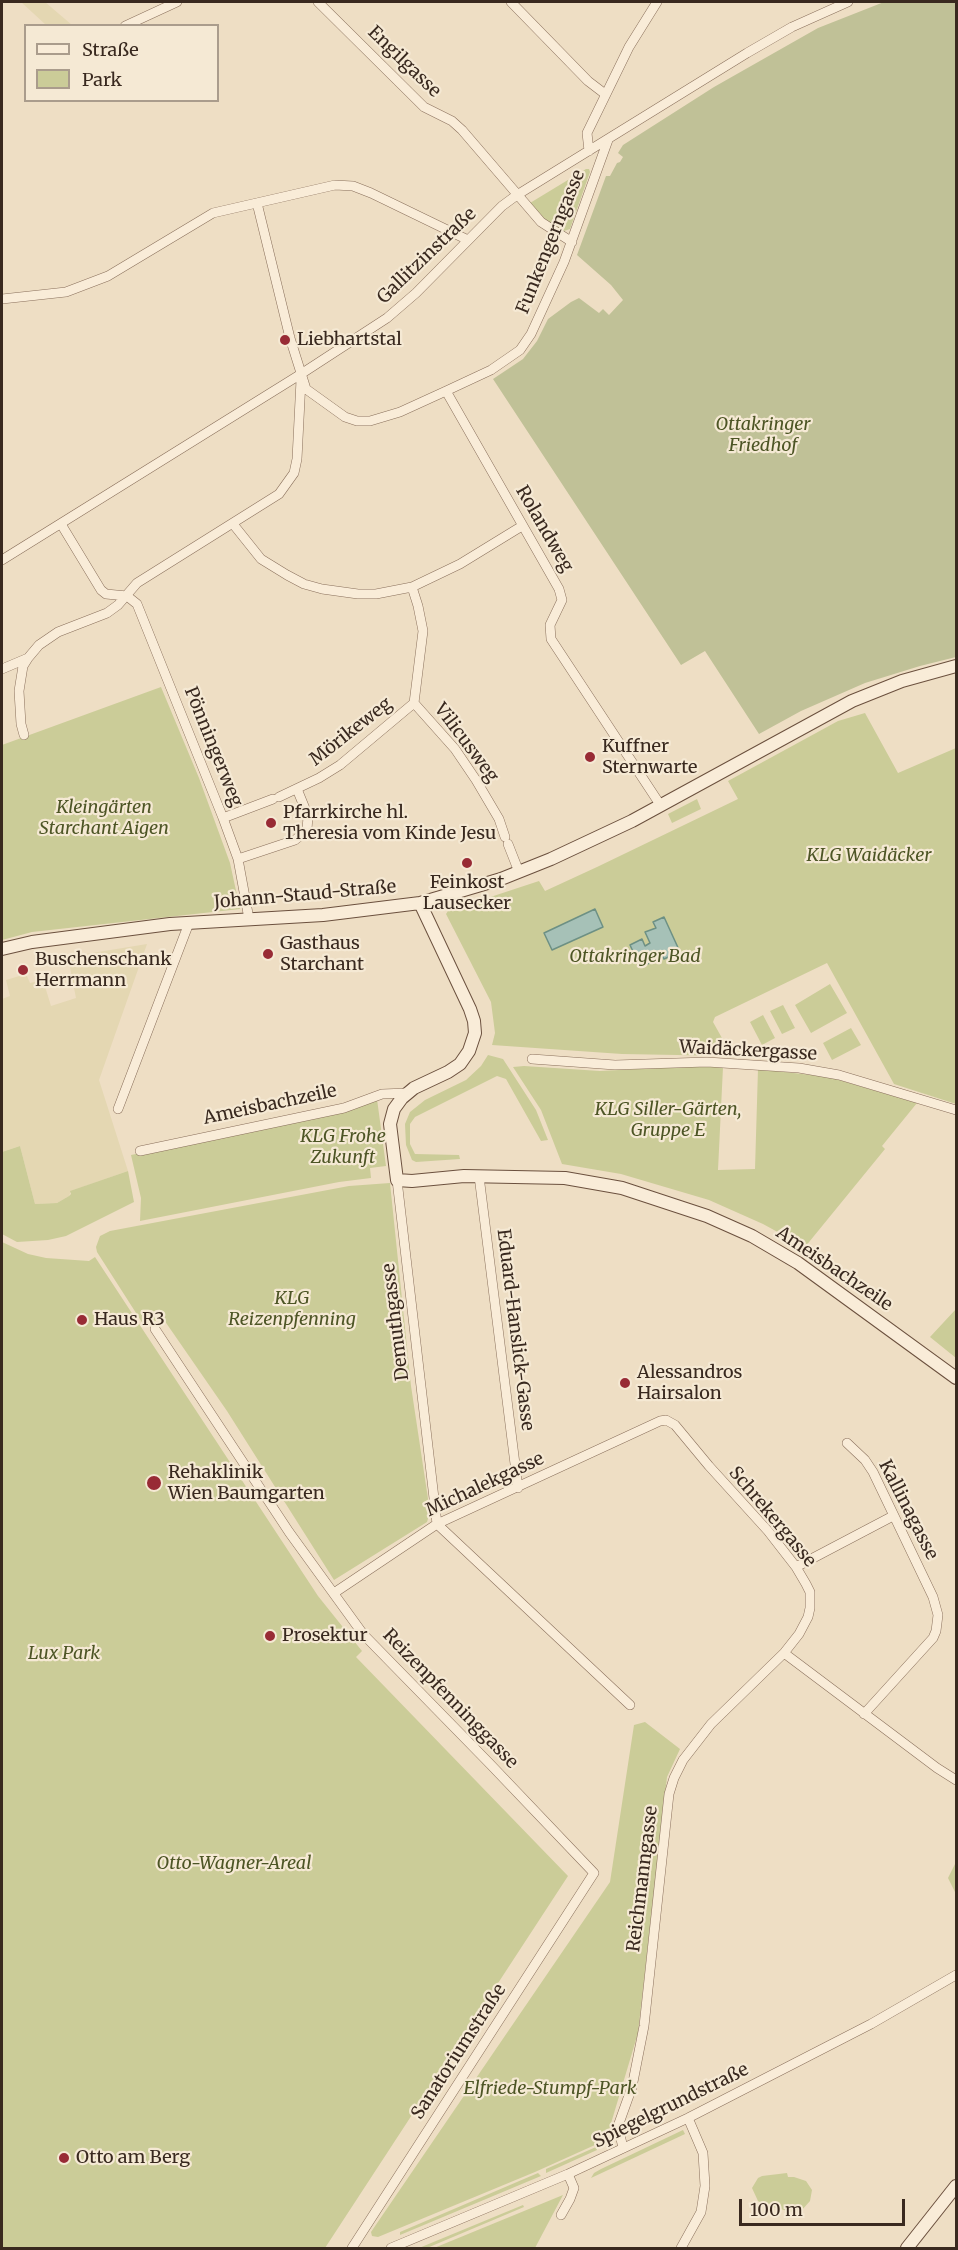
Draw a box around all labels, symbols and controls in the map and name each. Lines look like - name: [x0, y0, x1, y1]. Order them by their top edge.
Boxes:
- street label: Engilgasse: [363, 22, 445, 102]
- legend: [24, 24, 219, 102]
- text: Straße: [82, 38, 139, 61]
- text: Park: [82, 68, 122, 91]
- street label: Funkengerngasse: [512, 167, 590, 317]
- street label: Gallitzinstraße: [373, 203, 481, 309]
- place label: Liebhartstal: [297, 329, 402, 351]
- marker: Liebhartstal: [278, 333, 292, 347]
- park label: Ottakringer Friedhof: [716, 414, 810, 456]
- street label: Rolandweg: [511, 482, 577, 576]
- street label: Pönningerweg: [179, 684, 247, 810]
- street label: Mörikeweg: [306, 693, 396, 771]
- street label: Vilicusweg: [429, 699, 503, 787]
- place label: Kuffner Sternwarte: [602, 736, 697, 778]
- marker: Kuffner Sternwarte: [583, 750, 597, 764]
- park label: Kleingärten Starchant Aigen: [39, 797, 169, 840]
- place label: Pfarrkirche hl. Theresia vom Kinde Jesu: [283, 802, 496, 844]
- marker: Pfarrkirche hl. Theresia vom Kinde Jesu: [264, 816, 278, 830]
- park label: KLG Waidäcker: [807, 845, 931, 867]
- marker: Feinkost Lausecker: [460, 856, 474, 870]
- place label: Feinkost Lausecker: [423, 872, 511, 914]
- street label: Johann-Staud-Straße: [213, 876, 397, 914]
- place label: Gasthaus Starchant: [280, 933, 364, 976]
- park label: Ottakringer Bad: [569, 946, 701, 968]
- marker: Gasthaus Starchant: [261, 947, 275, 961]
- place label: Buschenschank Herrmann: [35, 949, 172, 992]
- marker: Buschenschank Herrmann: [16, 963, 30, 977]
- street label: Waidäckergasse: [679, 1037, 817, 1065]
- street label: Ameisbachzeile: [201, 1080, 339, 1130]
- park label: KLG Siller-Gärten, Gruppe E: [595, 1099, 741, 1142]
- park label: KLG Frohe Zukunft: [300, 1126, 386, 1168]
- street label: Ameisbachzeile: [772, 1222, 896, 1316]
- street label: Eduard-Hanslick-Gasse: [492, 1228, 538, 1432]
- street label: Demuthgasse: [378, 1262, 414, 1382]
- park label: KLG Reizenpfenning: [228, 1288, 356, 1330]
- place label: Haus R3: [94, 1309, 165, 1331]
- marker: Haus R3: [75, 1313, 89, 1327]
- place label: Alessandros Hairsalon: [637, 1362, 742, 1404]
- marker: Alessandros Hairsalon: [618, 1376, 632, 1390]
- street label: Michalekgasse: [423, 1448, 547, 1522]
- street label: Kallinagasse: [874, 1457, 942, 1563]
- place label: Rehaklinik Wien Baumgarten: [168, 1462, 325, 1504]
- street label: Schrekergasse: [724, 1462, 820, 1572]
- marker: Rehaklinik Wien Baumgarten: [145, 1474, 163, 1492]
- place label: Prosektur: [282, 1625, 368, 1647]
- street label: Reizenpfenninggasse: [378, 1625, 522, 1773]
- marker: Prosektur: [263, 1629, 277, 1643]
- park label: Lux Park: [28, 1643, 100, 1665]
- street label: Reichmanngasse: [623, 1805, 663, 1953]
- park label: Otto-Wagner-Areal: [156, 1853, 312, 1875]
- street label: Sanatoriumstraße: [407, 1980, 511, 2124]
- street label: Spiegelgrundstraße: [590, 2059, 752, 2153]
- park label: Elfriede-Stumpf-Park: [464, 2078, 636, 2100]
- place label: Otto am Berg: [76, 2147, 190, 2169]
- marker: Otto am Berg: [57, 2151, 71, 2165]
- scale bar: [742, 2187, 908, 2225]
- text: 100 m: [750, 2198, 803, 2221]

